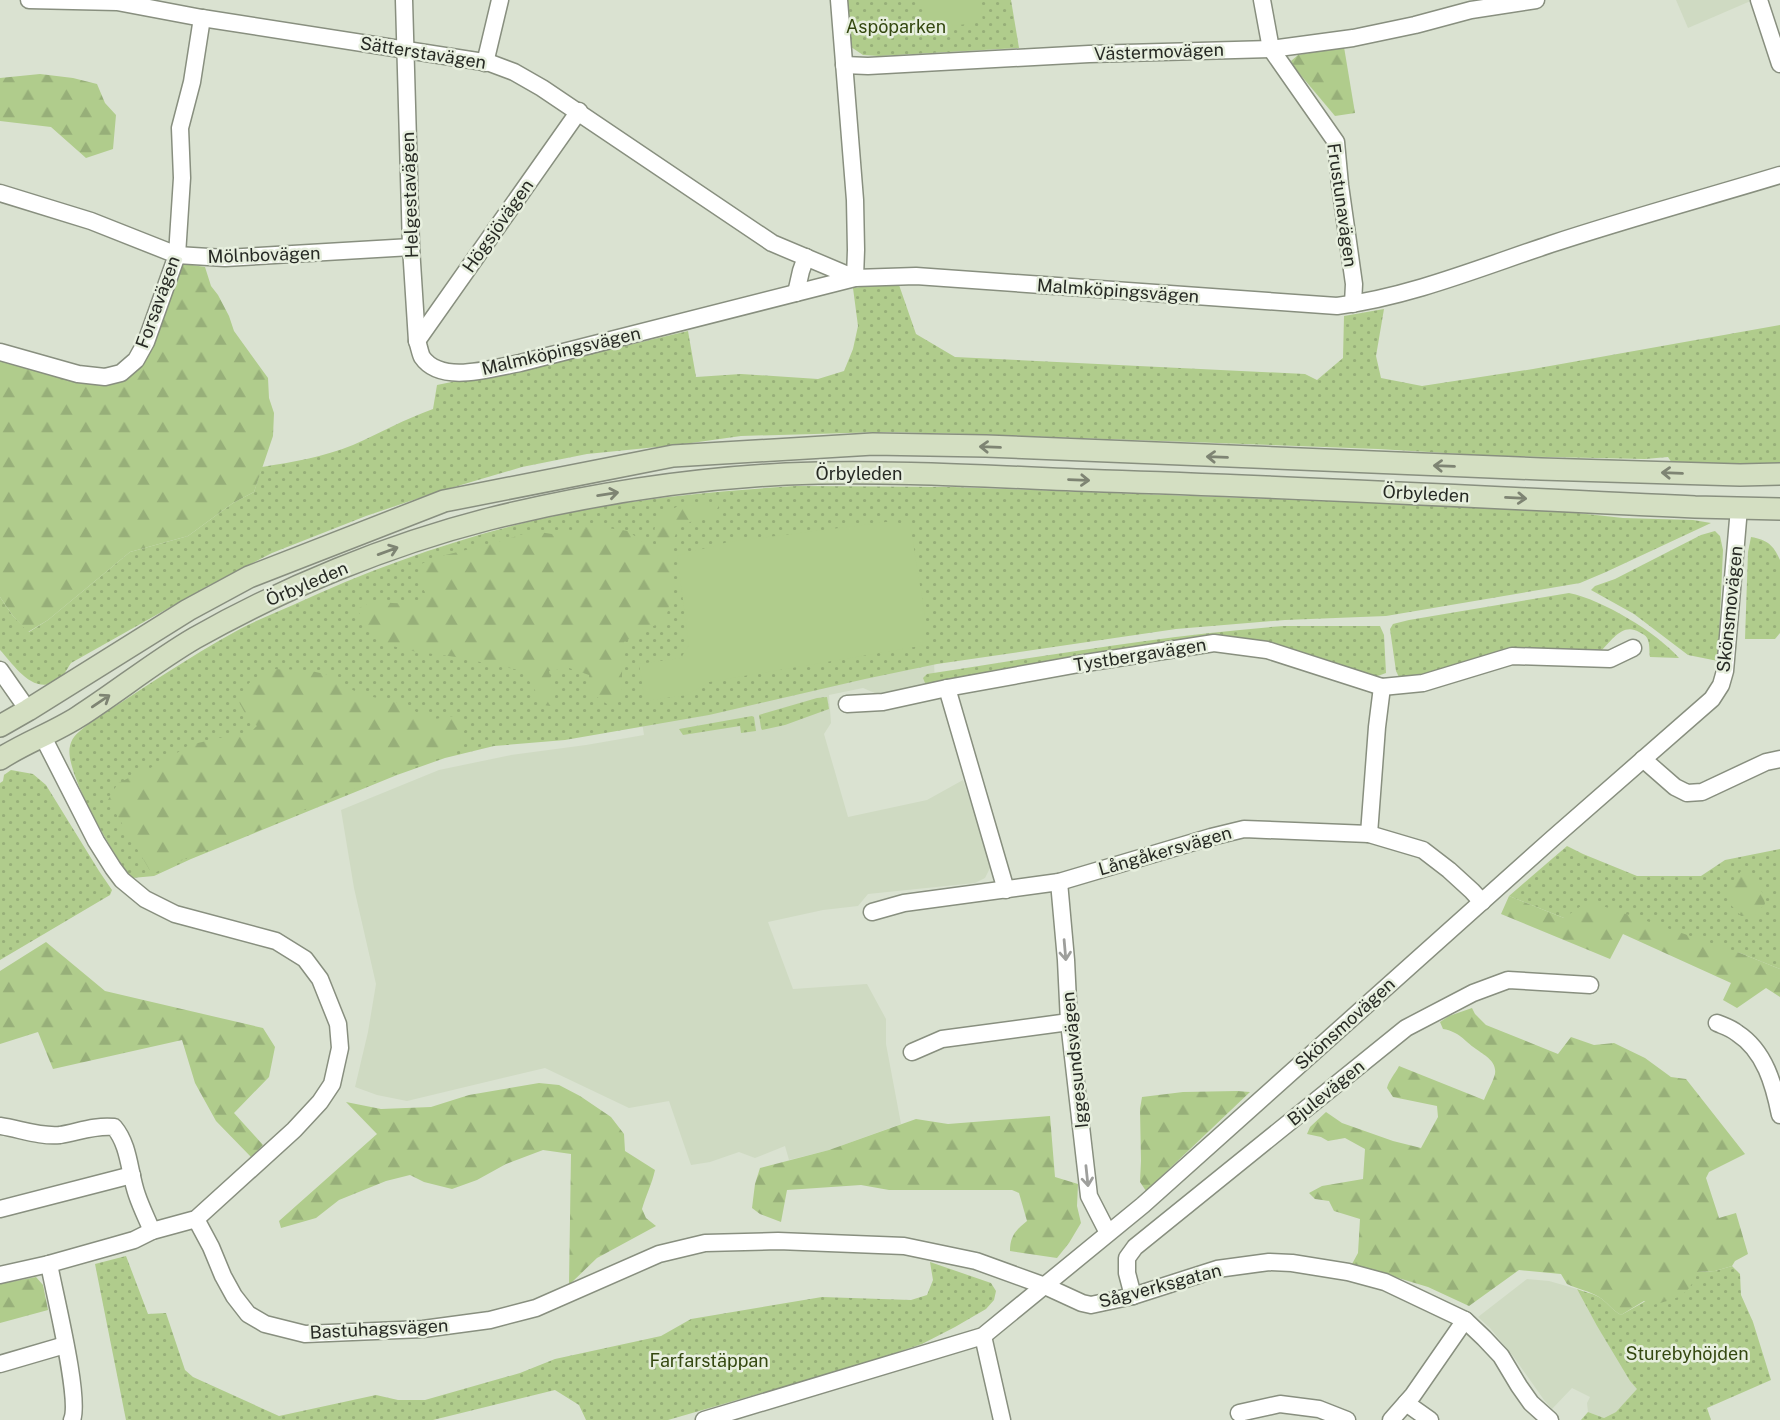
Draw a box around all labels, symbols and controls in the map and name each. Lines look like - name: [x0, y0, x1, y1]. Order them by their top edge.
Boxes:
- park label: Aspöparken: [846, 16, 946, 37]
- street label: Sätterstavägen: [359, 32, 488, 73]
- street label: Västermovägen: [1094, 39, 1224, 64]
- street label: Helgestavägen: [397, 131, 422, 259]
- street label: Frustunavägen: [1323, 142, 1362, 268]
- street label: Högsjövägen: [458, 175, 537, 276]
- street label: Mölnbovägen: [207, 242, 321, 267]
- street label: Forsavägen: [131, 253, 184, 351]
- street label: Malmköpingsvägen: [1036, 274, 1200, 307]
- street label: Malmköpingsvägen: [479, 322, 642, 379]
- one-way arrow: [979, 440, 1002, 453]
- one-way arrow: [1206, 451, 1229, 464]
- one-way arrow: [1433, 459, 1456, 472]
- street label: Örbyleden: [816, 462, 902, 484]
- one-way arrow: [1661, 467, 1684, 480]
- one-way arrow: [1068, 473, 1091, 486]
- street label: Örbyleden: [1382, 480, 1470, 506]
- one-way arrow: [596, 487, 619, 500]
- one-way arrow: [1504, 492, 1527, 505]
- one-way arrow: [377, 544, 399, 557]
- street label: Skönsmovägen: [1712, 545, 1747, 673]
- street label: Örbyleden: [262, 556, 351, 610]
- street label: Tystbergavägen: [1072, 634, 1208, 675]
- one-way arrow: [91, 694, 110, 709]
- street label: Långåkersvägen: [1096, 821, 1234, 880]
- one-way arrow: [1059, 938, 1072, 961]
- street label: Skönsmovägen: [1290, 973, 1399, 1074]
- street label: Iggesundsvägen: [1057, 991, 1092, 1129]
- street label: Bjulevägen: [1283, 1055, 1368, 1130]
- one-way arrow: [1081, 1165, 1094, 1187]
- street label: Sågverksgatan: [1096, 1259, 1223, 1312]
- street label: Bastuhagsvägen: [309, 1314, 449, 1343]
- park label: Sturebyhöjden: [1625, 1343, 1749, 1364]
- park label: Farfarstäppan: [649, 1350, 769, 1371]

